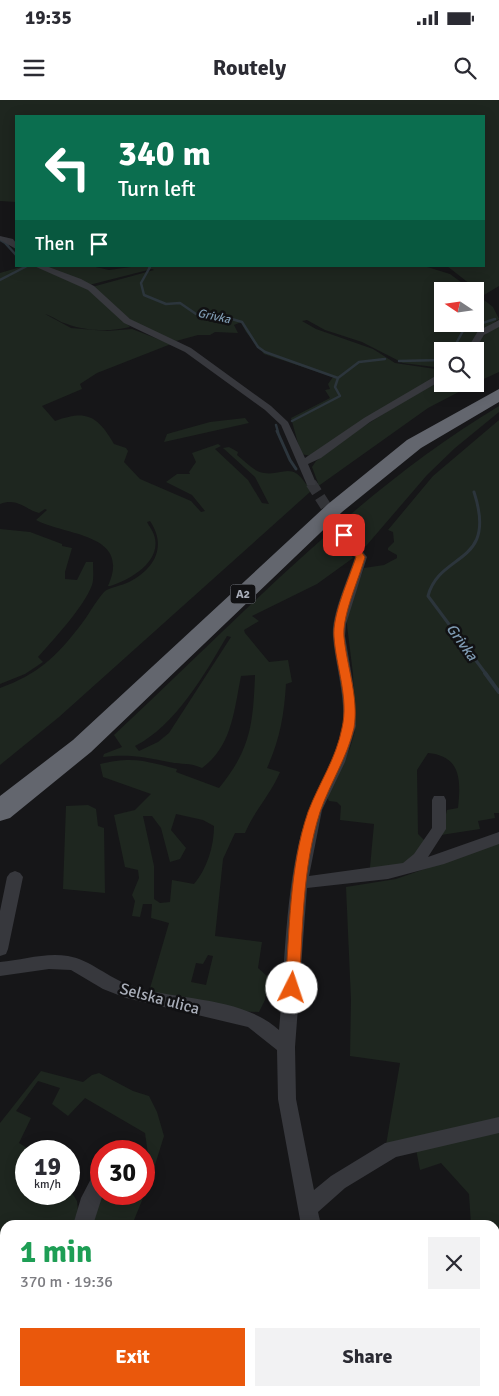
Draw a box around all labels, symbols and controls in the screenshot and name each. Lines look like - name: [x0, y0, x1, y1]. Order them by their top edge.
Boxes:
- text: 19:35: [25, 6, 72, 30]
- icon: menu: [20, 54, 48, 82]
- text: Routely: [213, 54, 286, 81]
- icon: search: [451, 54, 479, 82]
- text: 340 m: [118, 132, 211, 175]
- icon: left: [35, 135, 100, 200]
- text: Turn left: [118, 175, 196, 202]
- icon: arrive: [85, 230, 113, 258]
- text: Then: [35, 232, 75, 256]
- north arrow: [434, 282, 484, 332]
- map controls: [434, 282, 484, 392]
- water label: Grivka: [196, 306, 233, 327]
- button: search: [434, 342, 484, 392]
- pin: [323, 514, 365, 556]
- icon: arrive: [330, 521, 358, 549]
- road number: A2: [230, 584, 256, 604]
- water label: Grivka: [443, 620, 482, 664]
- position arrow: [265, 961, 317, 1013]
- street label: Selska ulica: [118, 979, 202, 1019]
- speed limit sign: 30: [90, 1140, 155, 1205]
- text: 19: [34, 1151, 61, 1182]
- text: km/h: [34, 1177, 61, 1192]
- text: 1 min: [20, 1234, 92, 1271]
- button: close: [428, 1237, 480, 1289]
- text: 370 m · 19:36: [20, 1272, 113, 1292]
- button: Exit: [20, 1328, 245, 1386]
- button: Share: [255, 1328, 480, 1386]

